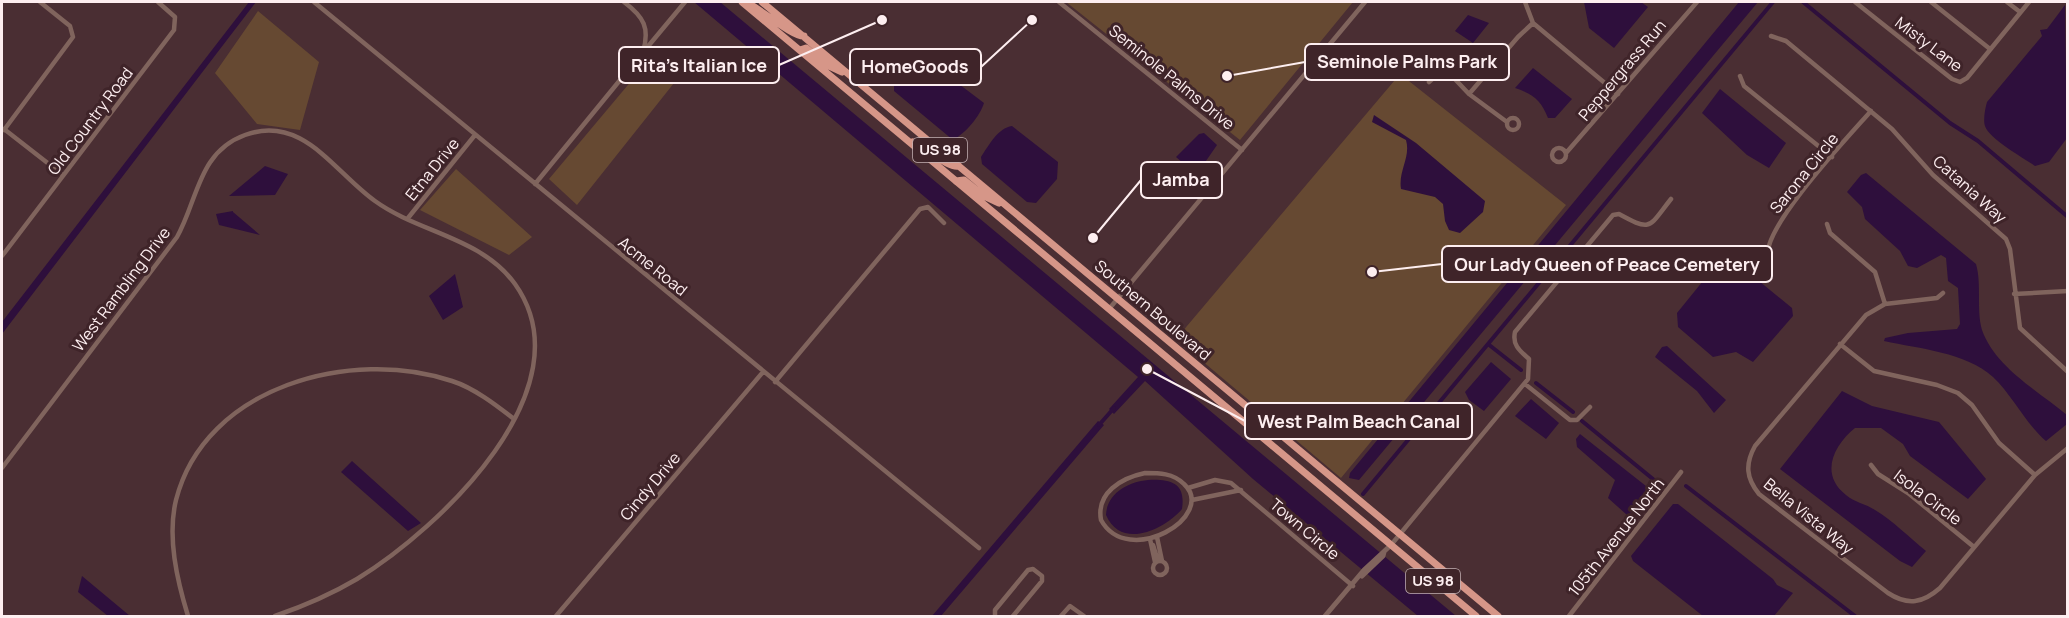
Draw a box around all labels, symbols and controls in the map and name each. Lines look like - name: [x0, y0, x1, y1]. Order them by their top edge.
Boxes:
- street label: Misty Lane: [1891, 11, 1967, 77]
- street label: Peppergrass Run: [1573, 15, 1671, 125]
- street label: Seminole Palms Drive: [1104, 19, 1240, 135]
- callout: Seminole Palms Park: [1305, 44, 1509, 80]
- callout: Rita's Italian Ice: [619, 47, 779, 83]
- callout: HomeGoods: [850, 49, 981, 85]
- text: Seminole Palms Park: [1317, 49, 1498, 73]
- text: Rita's Italian Ice: [631, 53, 767, 77]
- text: HomeGoods: [861, 54, 969, 78]
- street label: Old Country Road: [42, 63, 138, 179]
- street label: Sarona Circle: [1765, 128, 1843, 218]
- street label: Etna Drive: [400, 133, 464, 205]
- road number: US 98: [913, 138, 967, 162]
- street label: Catania Way: [1928, 150, 2012, 228]
- callout: Jamba: [1141, 162, 1222, 198]
- text: Jamba: [1152, 167, 1210, 191]
- street label: West Rambling Drive: [67, 222, 175, 356]
- street label: Acme Road: [614, 231, 692, 301]
- callout: Our Lady Queen of Peace Cemetery: [1442, 246, 1772, 282]
- text: Our Lady Queen of Peace Cemetery: [1454, 252, 1760, 276]
- street label: Southern Boulevard: [1090, 255, 1216, 365]
- callout: West Palm Beach Canal: [1245, 403, 1472, 439]
- text: West Palm Beach Canal: [1258, 409, 1460, 433]
- street label: Cindy Drive: [615, 447, 685, 525]
- street label: Isola Circle: [1889, 464, 1967, 530]
- street label: 105th Avenue North: [1563, 473, 1669, 601]
- street label: Bella Vista Way: [1759, 473, 1859, 559]
- street label: Town Circle: [1265, 493, 1345, 565]
- road number: US 98: [1406, 569, 1460, 593]

